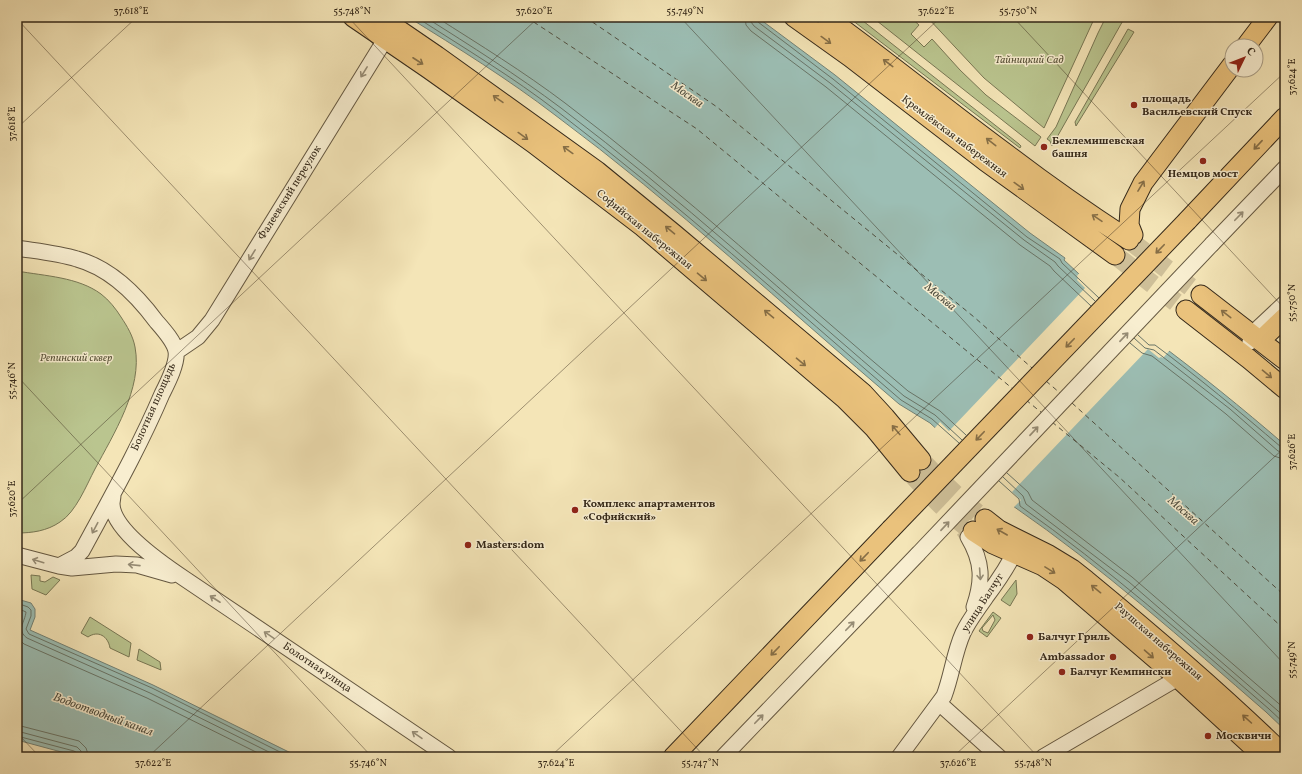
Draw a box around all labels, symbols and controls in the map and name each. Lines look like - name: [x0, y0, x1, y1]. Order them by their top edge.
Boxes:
- text: 37.618°E: [113, 4, 149, 18]
- text: 55.748°N: [333, 4, 371, 18]
- text: 37.620°E: [515, 4, 553, 18]
- text: 55.749°N: [666, 4, 704, 18]
- text: 37.622°E: [918, 4, 954, 18]
- text: 55.750°N: [999, 4, 1038, 18]
- one-way arrow: [820, 36, 831, 44]
- north arrow: [1224, 38, 1264, 78]
- text: С: [1242, 44, 1258, 60]
- park label: Тайницкий Сад: [995, 53, 1063, 68]
- one-way arrow: [412, 57, 423, 65]
- one-way arrow: [883, 59, 894, 67]
- text: 37.624°E: [1285, 59, 1299, 95]
- one-way arrow: [360, 66, 368, 77]
- water label: Москва: [667, 77, 707, 112]
- street label: Кремлёвская набережная: [898, 92, 1010, 182]
- place label: площадь Васильевский Спуск: [1142, 92, 1252, 120]
- one-way arrow: [492, 94, 503, 103]
- marker: площадь Васильевский Спуск: [1129, 100, 1139, 110]
- text: 37.618°E: [5, 106, 19, 142]
- one-way arrow: [518, 132, 529, 140]
- place label: Беклемишевская башня: [1052, 134, 1145, 162]
- one-way arrow: [986, 138, 997, 147]
- one-way arrow: [1254, 140, 1263, 150]
- marker: Беклемишевская башня: [1039, 142, 1049, 152]
- street label: Фалеевский переулок: [255, 143, 325, 243]
- one-way arrow: [563, 145, 574, 154]
- marker: Немцов мост: [1198, 156, 1208, 166]
- place label: Немцов мост: [1168, 167, 1238, 182]
- one-way arrow: [1138, 180, 1146, 192]
- one-way arrow: [1013, 182, 1024, 190]
- street label: Софийская набережная: [593, 187, 695, 274]
- one-way arrow: [1234, 211, 1244, 221]
- one-way arrow: [1091, 214, 1102, 223]
- one-way arrow: [665, 226, 675, 235]
- one-way arrow: [1156, 244, 1165, 254]
- one-way arrow: [247, 249, 255, 261]
- one-way arrow: [697, 273, 708, 282]
- water label: Москва: [920, 279, 959, 315]
- text: 55.750°N: [1285, 283, 1299, 322]
- one-way arrow: [764, 310, 775, 319]
- one-way arrow: [1221, 310, 1232, 319]
- one-way arrow: [1119, 332, 1128, 342]
- one-way arrow: [1065, 338, 1075, 348]
- park label: Репинский сквер: [40, 351, 112, 366]
- one-way arrow: [796, 357, 807, 366]
- street label: Болотная площадь: [128, 360, 180, 454]
- text: 55.746°N: [5, 362, 19, 400]
- one-way arrow: [1261, 369, 1272, 378]
- one-way arrow: [892, 424, 901, 435]
- one-way arrow: [1030, 426, 1039, 436]
- one-way arrow: [975, 431, 985, 441]
- text: 37.626°E: [1285, 434, 1299, 470]
- text: 37.620°E: [5, 480, 19, 518]
- water label: Москва: [1163, 492, 1202, 529]
- place label: Комплекс апартаментов «Софийский»: [583, 497, 715, 525]
- marker: Комплекс апартаментов «Софийский»: [570, 505, 580, 515]
- one-way arrow: [940, 521, 950, 531]
- one-way arrow: [90, 522, 98, 534]
- one-way arrow: [996, 527, 1008, 535]
- place label: Masters:dom: [476, 538, 545, 553]
- marker: Masters:dom: [463, 540, 473, 550]
- one-way arrow: [860, 552, 869, 562]
- one-way arrow: [32, 557, 45, 564]
- one-way arrow: [128, 562, 141, 569]
- one-way arrow: [977, 567, 984, 580]
- one-way arrow: [1044, 567, 1056, 575]
- street label: улица Балчуг: [958, 570, 1008, 635]
- one-way arrow: [1091, 585, 1102, 593]
- one-way arrow: [210, 595, 221, 603]
- street label: Раушская набережная: [1111, 600, 1205, 685]
- one-way arrow: [845, 621, 854, 631]
- place label: Балчуг Гриль: [1038, 630, 1110, 645]
- one-way arrow: [264, 631, 275, 639]
- marker: Балчуг Гриль: [1025, 632, 1035, 642]
- street label: Болотная улица: [280, 639, 355, 697]
- text: 55.749°N: [1285, 641, 1299, 679]
- one-way arrow: [770, 646, 779, 656]
- one-way arrow: [1144, 649, 1155, 658]
- place label: Ambassador: [1040, 650, 1106, 665]
- marker: Ambassador: [1108, 652, 1118, 662]
- place label: Балчуг Кемпински: [1070, 665, 1171, 680]
- marker: Балчуг Кемпински: [1057, 667, 1067, 677]
- water label: Водоотводный канал: [51, 690, 155, 741]
- one-way arrow: [754, 714, 764, 724]
- one-way arrow: [1242, 715, 1252, 724]
- place label: Москвичи: [1216, 729, 1271, 744]
- one-way arrow: [412, 731, 423, 739]
- marker: Москвичи: [1203, 731, 1213, 741]
- text: 37.622°E: [135, 756, 171, 770]
- text: 55.746°N: [349, 756, 387, 770]
- text: 37.624°E: [538, 756, 574, 770]
- text: 55.747°N: [681, 756, 719, 770]
- text: 37.626°E: [940, 756, 976, 770]
- text: 55.748°N: [1014, 756, 1052, 770]

